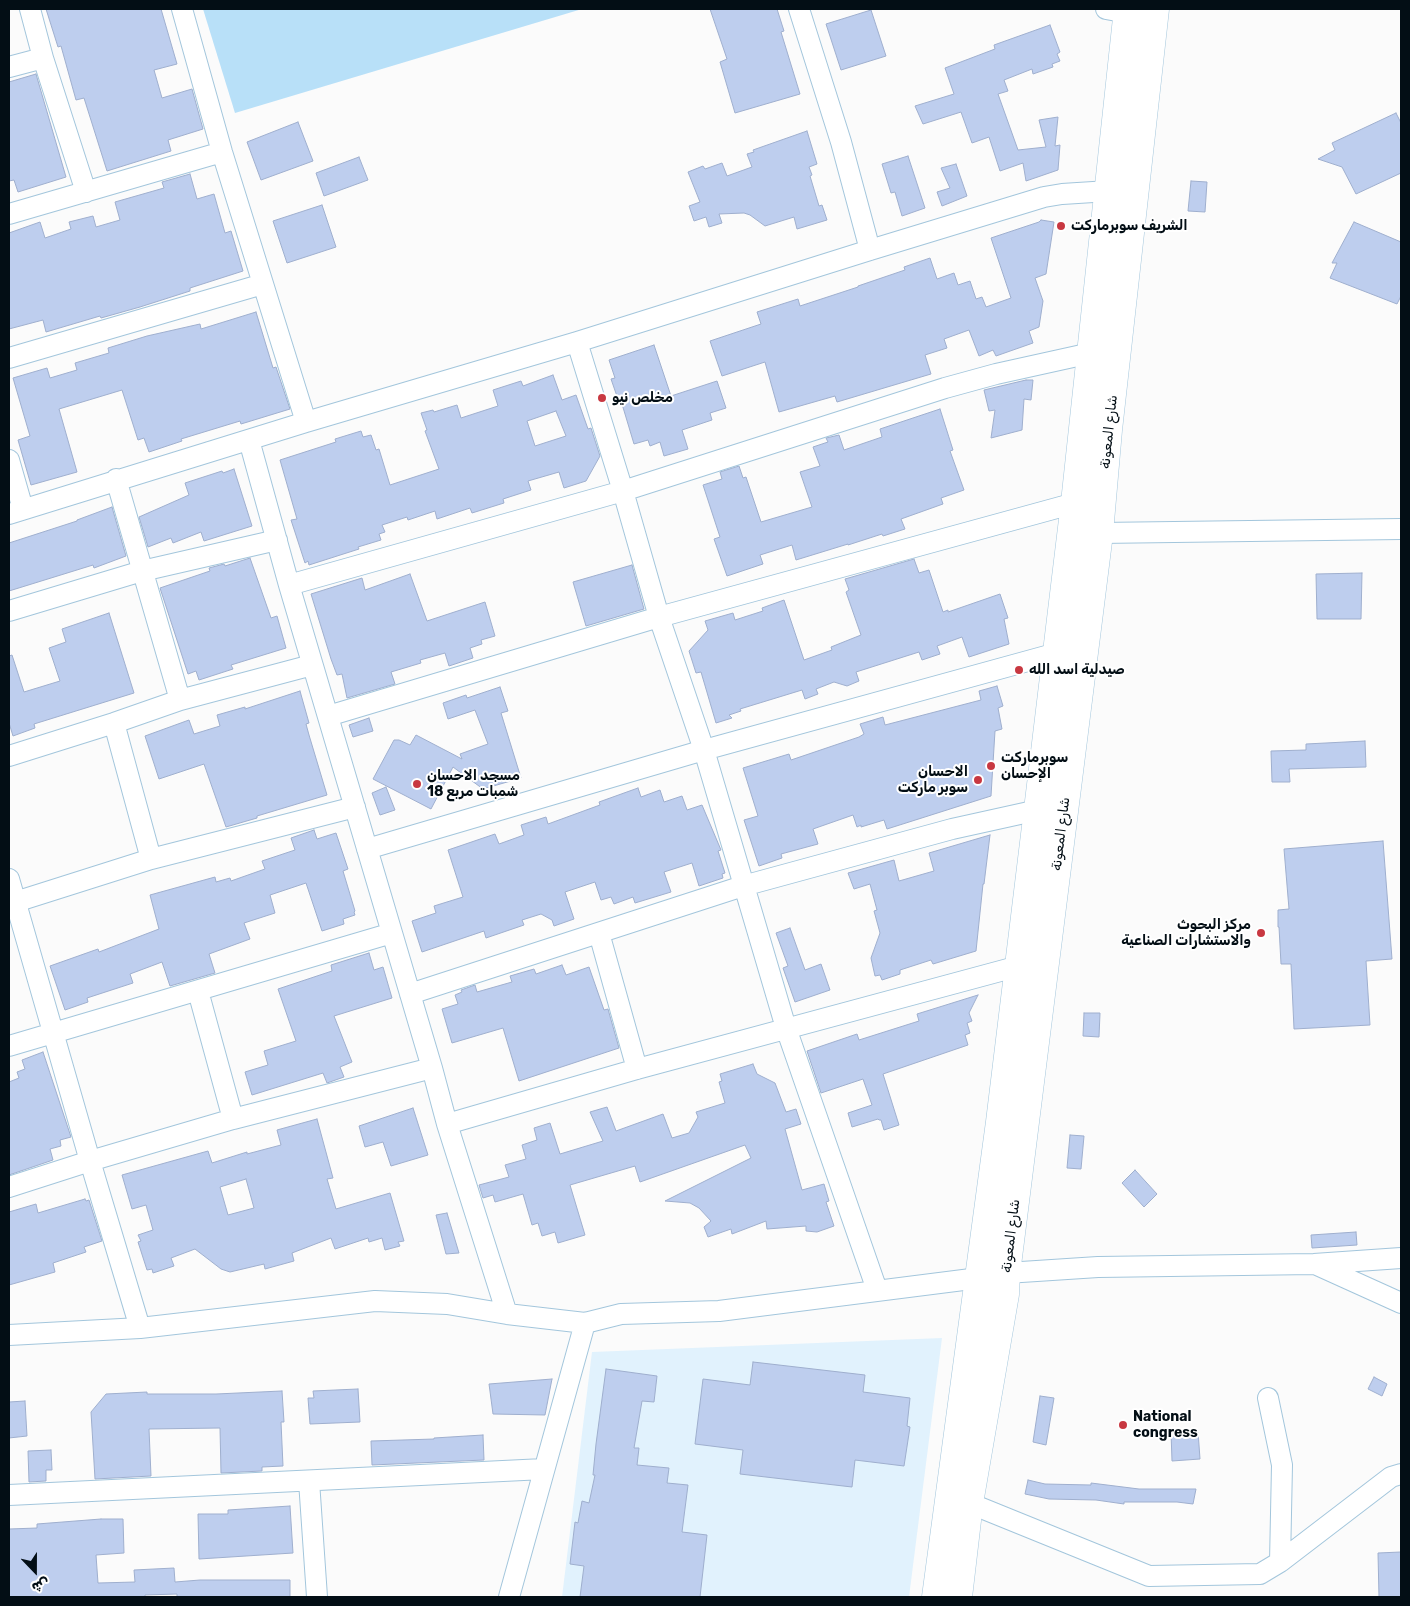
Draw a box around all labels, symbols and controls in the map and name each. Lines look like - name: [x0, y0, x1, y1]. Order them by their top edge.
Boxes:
- place label: الشريف سوبرماركت: [1071, 218, 1188, 234]
- marker: الشريف سوبرماركت: [1055, 220, 1067, 232]
- place label: مخلص نيو: [612, 390, 673, 406]
- marker: مخلص نيو: [596, 392, 608, 404]
- street label: شارع المعونة: [1097, 394, 1121, 470]
- place label: صيدلية اسد الله: [1029, 662, 1125, 678]
- marker: صيدلية اسد الله: [1013, 664, 1025, 676]
- place label: سوبرماركت الإحسان: [1001, 750, 1068, 782]
- marker: سوبرماركت الإحسان: [985, 760, 997, 772]
- place label: الاحسان سوبر ماركت: [898, 764, 968, 796]
- place label: مسجد الاحسان شمبات مربع 18: [427, 768, 520, 800]
- marker: الاحسان سوبر ماركت: [972, 774, 984, 786]
- marker: مسجد الاحسان شمبات مربع 18: [411, 778, 423, 790]
- street label: شارع المعونة: [1048, 796, 1074, 872]
- place label: مركز البحوث والاستشارات الصناعية: [1121, 917, 1251, 950]
- marker: مركز البحوث والاستشارات الصناعية: [1255, 927, 1267, 939]
- street label: شارع المعونة: [998, 1198, 1024, 1274]
- place label: National congress: [1133, 1409, 1198, 1441]
- marker: National congress: [1117, 1419, 1129, 1431]
- north arrow: [10, 1546, 60, 1596]
- text: ش: [29, 1574, 52, 1597]

